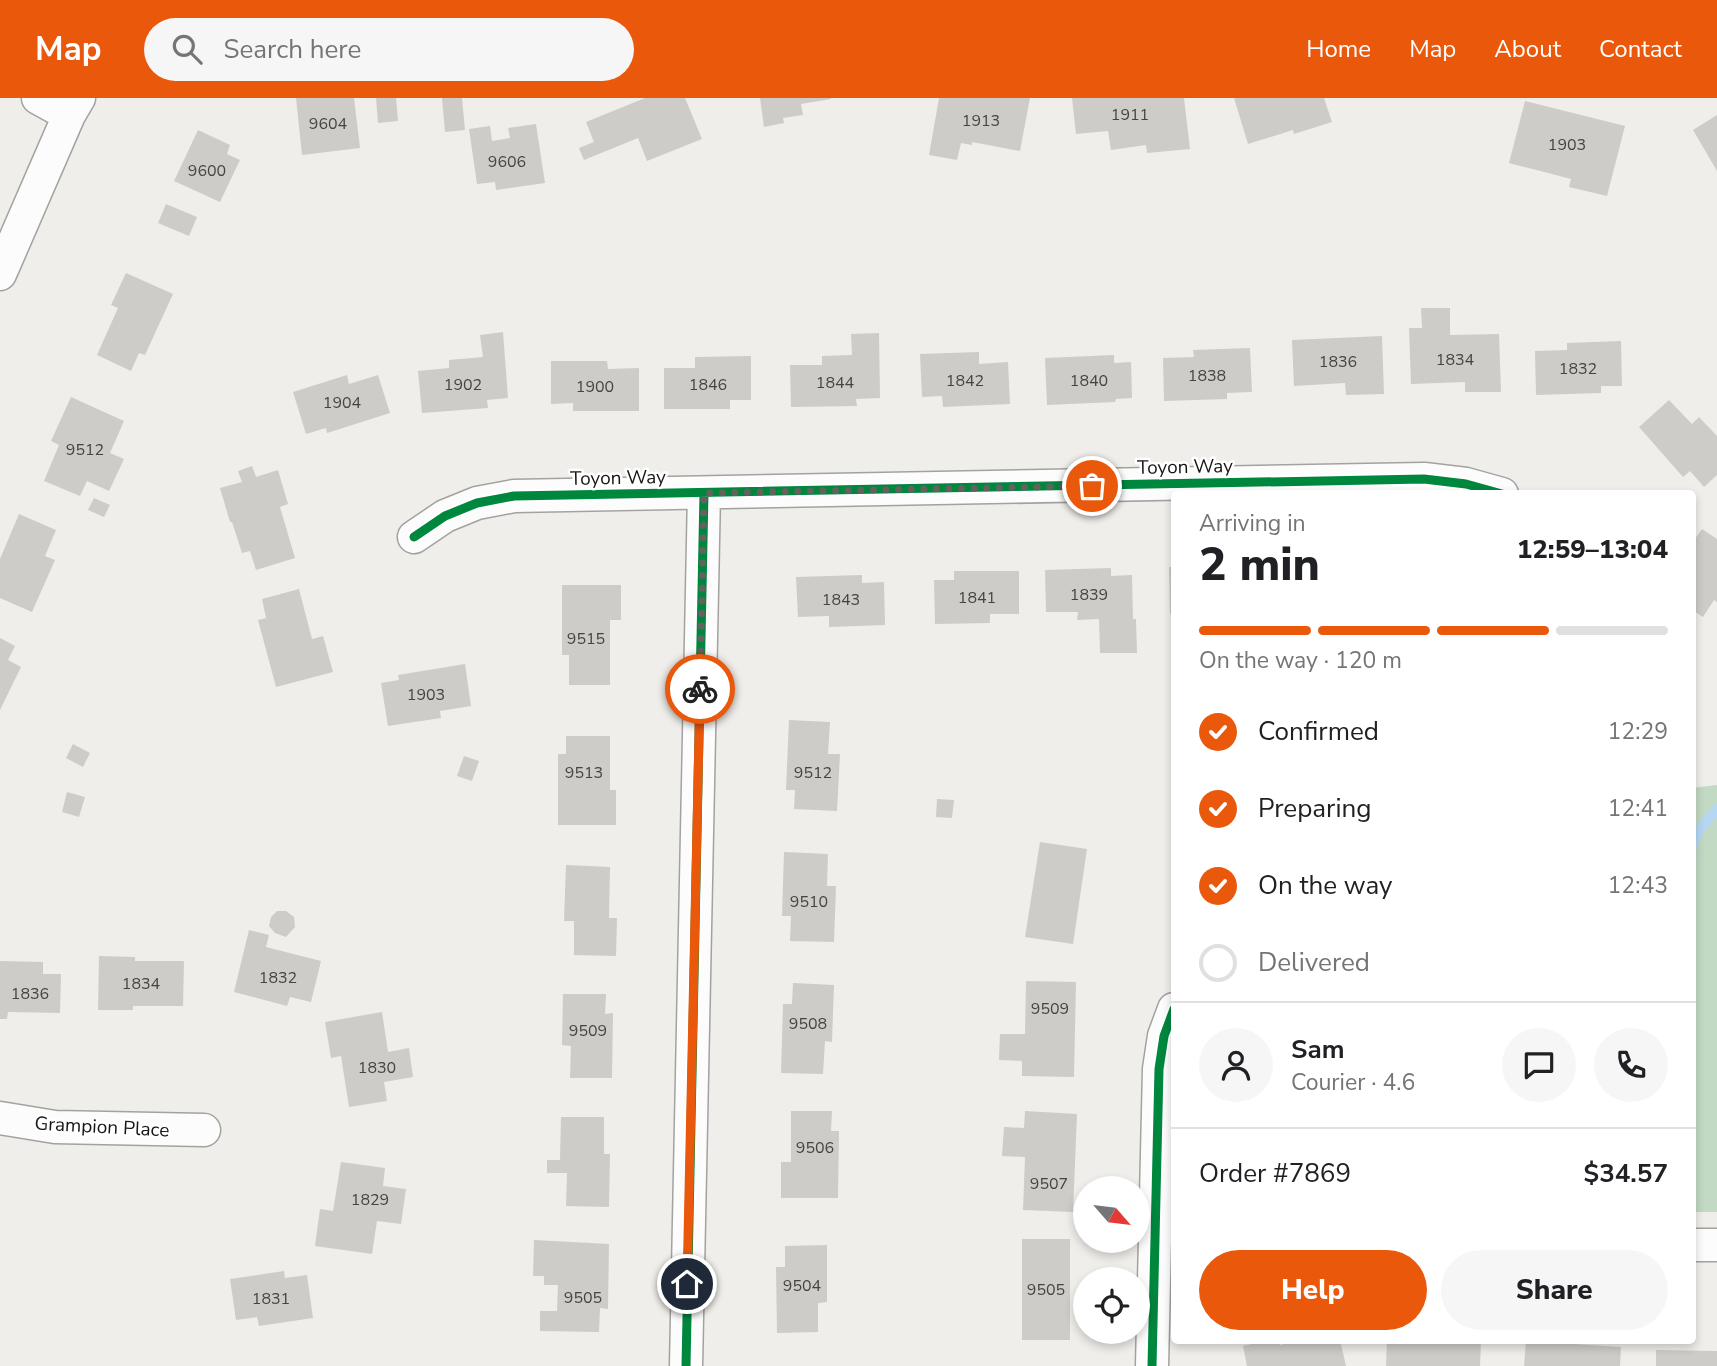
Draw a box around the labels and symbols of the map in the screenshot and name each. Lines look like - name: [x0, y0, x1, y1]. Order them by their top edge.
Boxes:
- house number: 1911: [1111, 104, 1149, 126]
- house number: 1913: [962, 110, 1000, 132]
- house number: 9604: [309, 113, 348, 135]
- house number: 1903: [1548, 134, 1586, 156]
- house number: 9606: [488, 151, 526, 173]
- house number: 9600: [188, 160, 226, 182]
- house number: 1834: [1436, 349, 1475, 371]
- house number: 1836: [1319, 351, 1357, 373]
- house number: 1832: [1559, 358, 1597, 380]
- house number: 1838: [1188, 365, 1226, 387]
- house number: 1842: [946, 370, 984, 392]
- house number: 1840: [1070, 370, 1108, 392]
- house number: 1844: [816, 372, 855, 394]
- house number: 1902: [444, 374, 482, 396]
- house number: 1846: [689, 374, 727, 396]
- house number: 1900: [576, 376, 614, 398]
- house number: 1904: [323, 392, 362, 414]
- house number: 9512: [66, 439, 104, 461]
- street label: Toyon Way: [1137, 453, 1233, 481]
- pin: [1062, 456, 1122, 516]
- street label: Toyon Way: [570, 464, 666, 492]
- house number: 1839: [1070, 584, 1108, 606]
- house number: 1841: [958, 587, 996, 609]
- house number: 1843: [822, 589, 860, 611]
- house number: 9515: [567, 628, 605, 650]
- courier: [665, 654, 735, 724]
- house number: 1903: [407, 684, 445, 706]
- house number: 9513: [565, 762, 603, 784]
- house number: 9512: [794, 762, 832, 784]
- house number: 9510: [790, 891, 828, 913]
- house number: 1832: [259, 967, 297, 989]
- house number: 1834: [122, 973, 161, 995]
- house number: 1836: [11, 983, 49, 1005]
- house number: 9509: [1031, 998, 1069, 1020]
- house number: 9508: [789, 1013, 827, 1035]
- house number: 9509: [569, 1020, 607, 1042]
- house number: 1830: [358, 1057, 396, 1079]
- street label: Grampion Place: [34, 1110, 170, 1144]
- house number: 9506: [796, 1137, 834, 1159]
- house number: 9507: [1030, 1173, 1068, 1195]
- north arrow: [1073, 1176, 1150, 1253]
- house number: 1829: [351, 1189, 389, 1211]
- pin: [657, 1254, 717, 1314]
- house number: 9504: [783, 1275, 822, 1297]
- house number: 9505: [1027, 1279, 1065, 1301]
- house number: 9505: [564, 1287, 602, 1309]
- house number: 1831: [252, 1288, 290, 1310]

